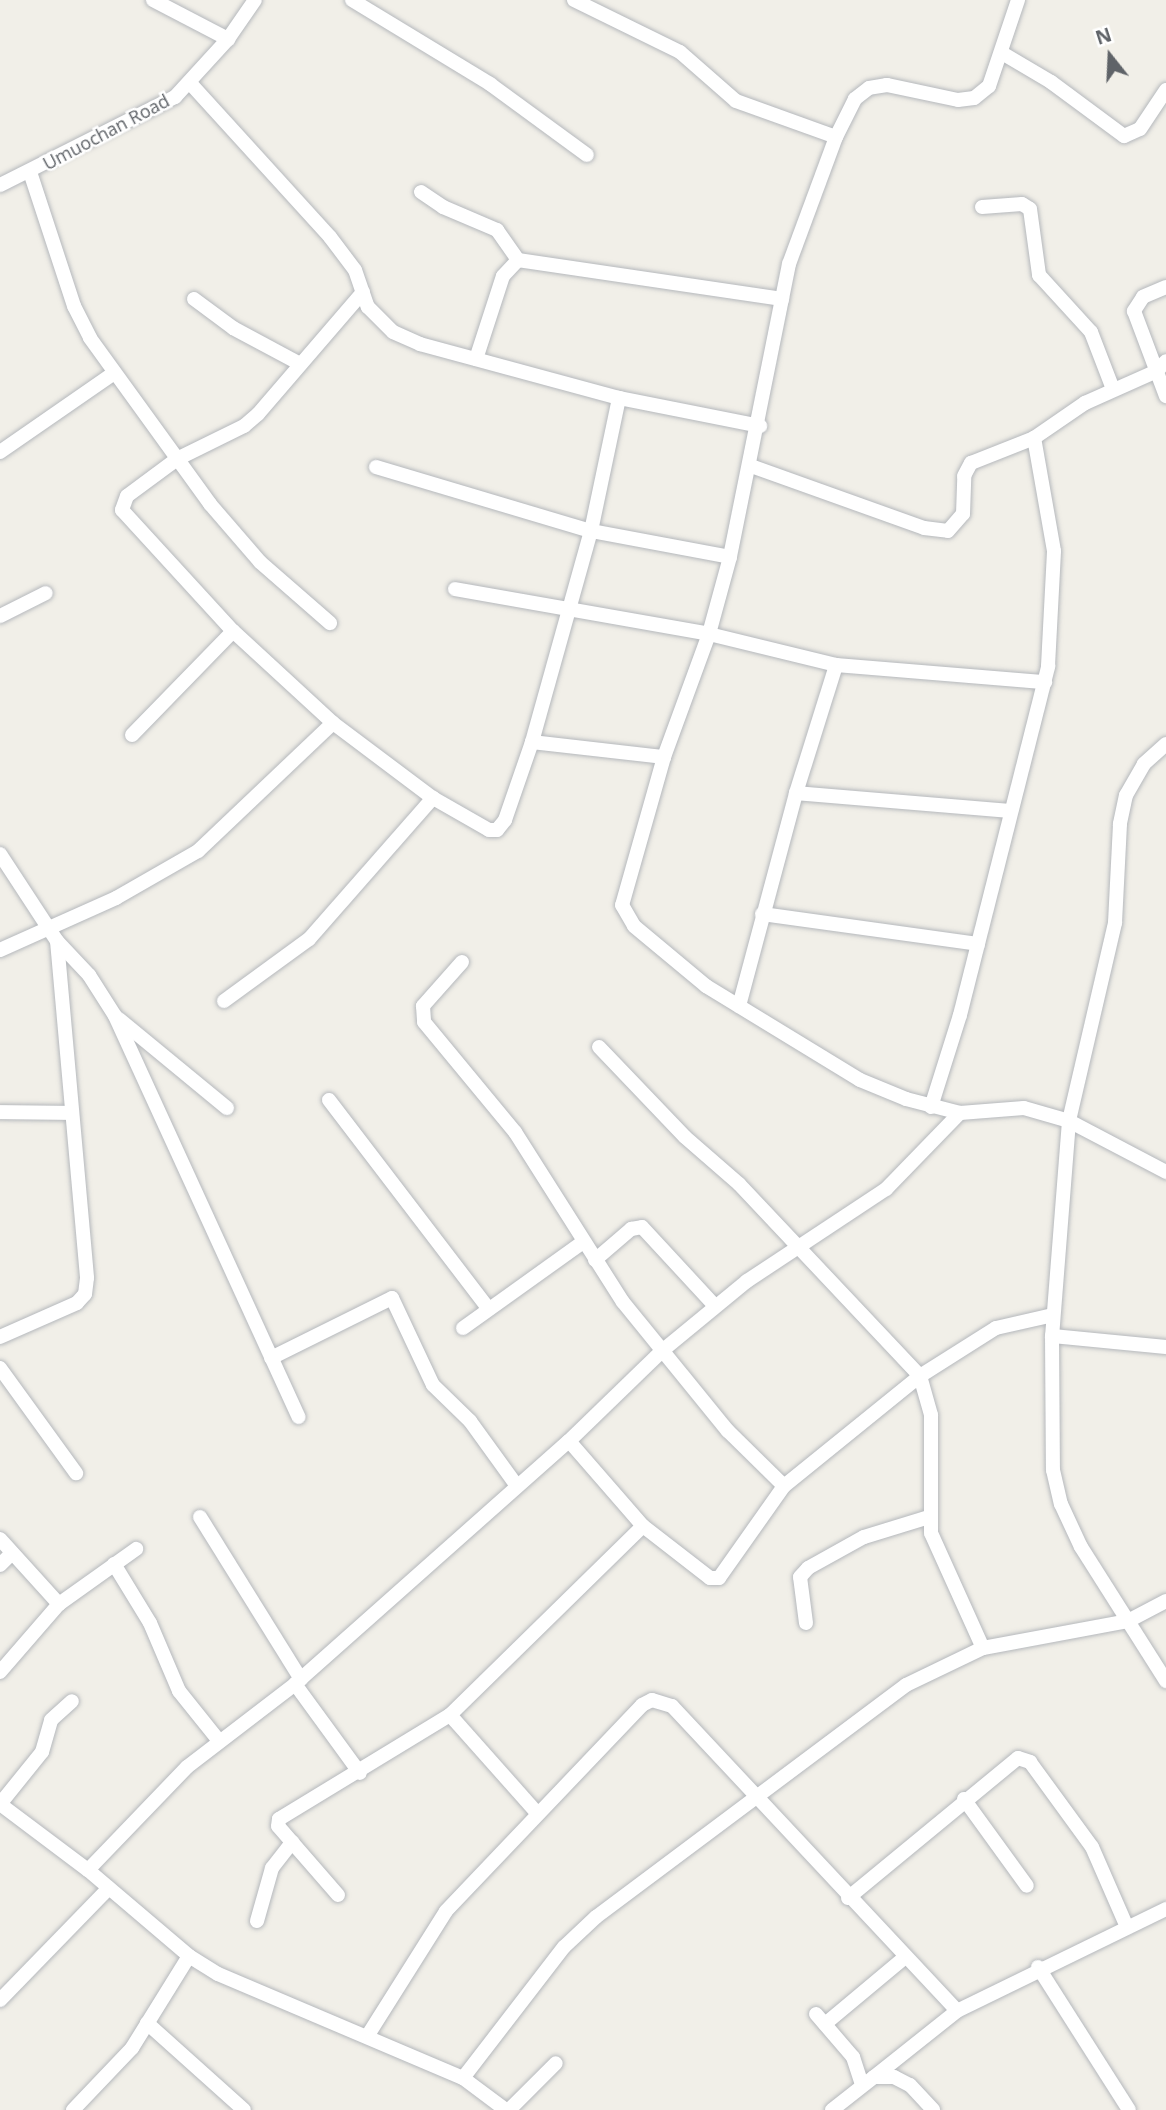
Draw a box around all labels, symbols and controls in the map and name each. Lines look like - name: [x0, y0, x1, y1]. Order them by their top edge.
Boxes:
- north arrow: [1075, 21, 1145, 91]
- text: N: [1092, 21, 1115, 51]
- street label: Umuochan Road: [39, 90, 173, 174]

